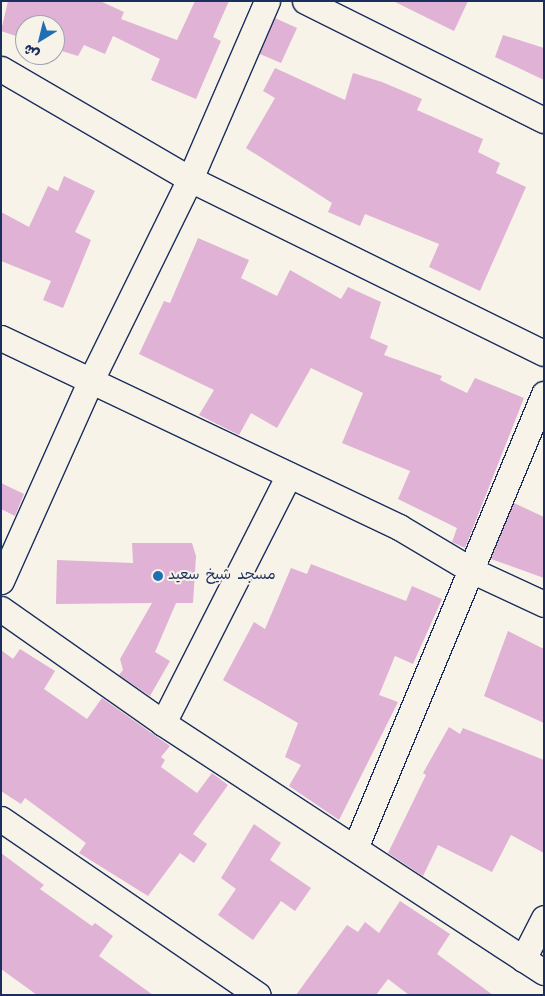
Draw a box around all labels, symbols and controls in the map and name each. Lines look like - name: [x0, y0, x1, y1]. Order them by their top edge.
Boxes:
- north arrow: [15, 15, 65, 65]
- text: ش: [19, 38, 44, 65]
- place label: مسجد شيخ سعيد: [168, 567, 276, 585]
- marker: مسجد شيخ سعيد: [152, 570, 164, 582]

